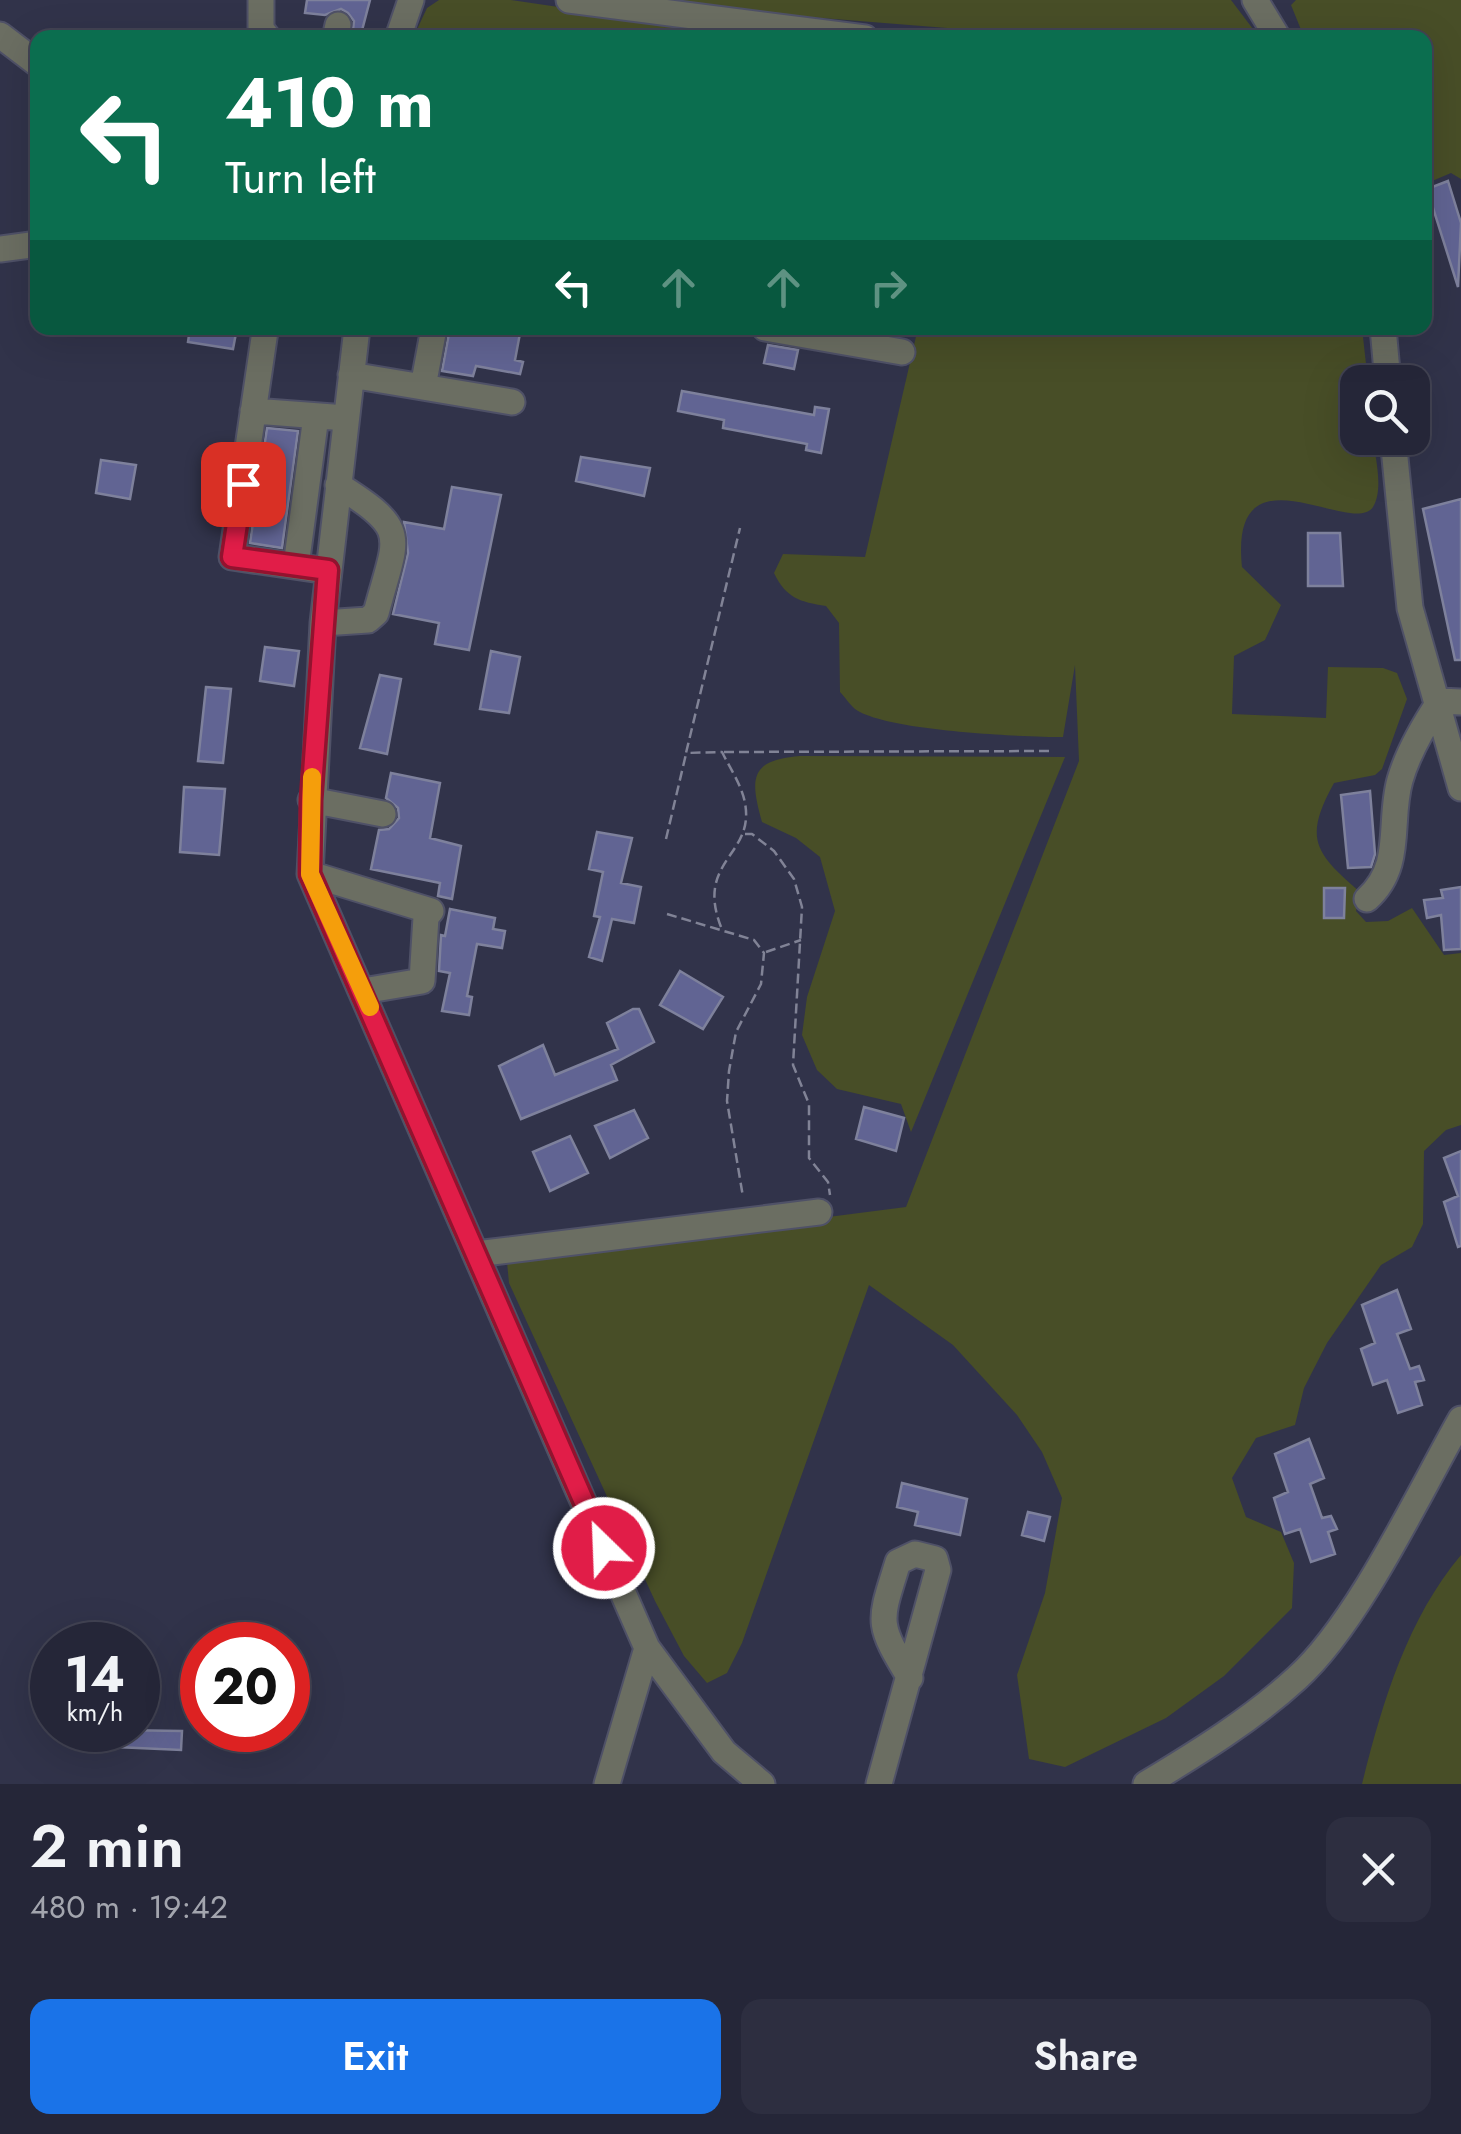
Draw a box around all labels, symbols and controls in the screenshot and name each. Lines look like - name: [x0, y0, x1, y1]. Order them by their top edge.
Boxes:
- text: 410 m: [225, 52, 434, 153]
- icon: left: [60, 70, 190, 200]
- text: Turn left: [225, 145, 376, 210]
- icon: left: [546, 260, 601, 315]
- icon: ahead: [651, 260, 706, 315]
- icon: ahead: [756, 260, 811, 315]
- icon: right: [861, 260, 916, 315]
- map controls: [1340, 365, 1430, 455]
- button: search: [1340, 365, 1430, 455]
- pin: [201, 442, 286, 527]
- icon: arrive: [216, 457, 271, 512]
- position arrow: [552, 1496, 656, 1600]
- speed limit sign: 20: [180, 1622, 310, 1752]
- text: 14: [65, 1638, 125, 1711]
- text: km/h: [67, 1694, 123, 1730]
- text: 2 min: [30, 1803, 184, 1890]
- button: close: [1326, 1817, 1431, 1922]
- text: 480 m · 19:42: [30, 1884, 228, 1930]
- button: Exit: [30, 1999, 721, 2114]
- button: Share: [741, 1999, 1431, 2114]

